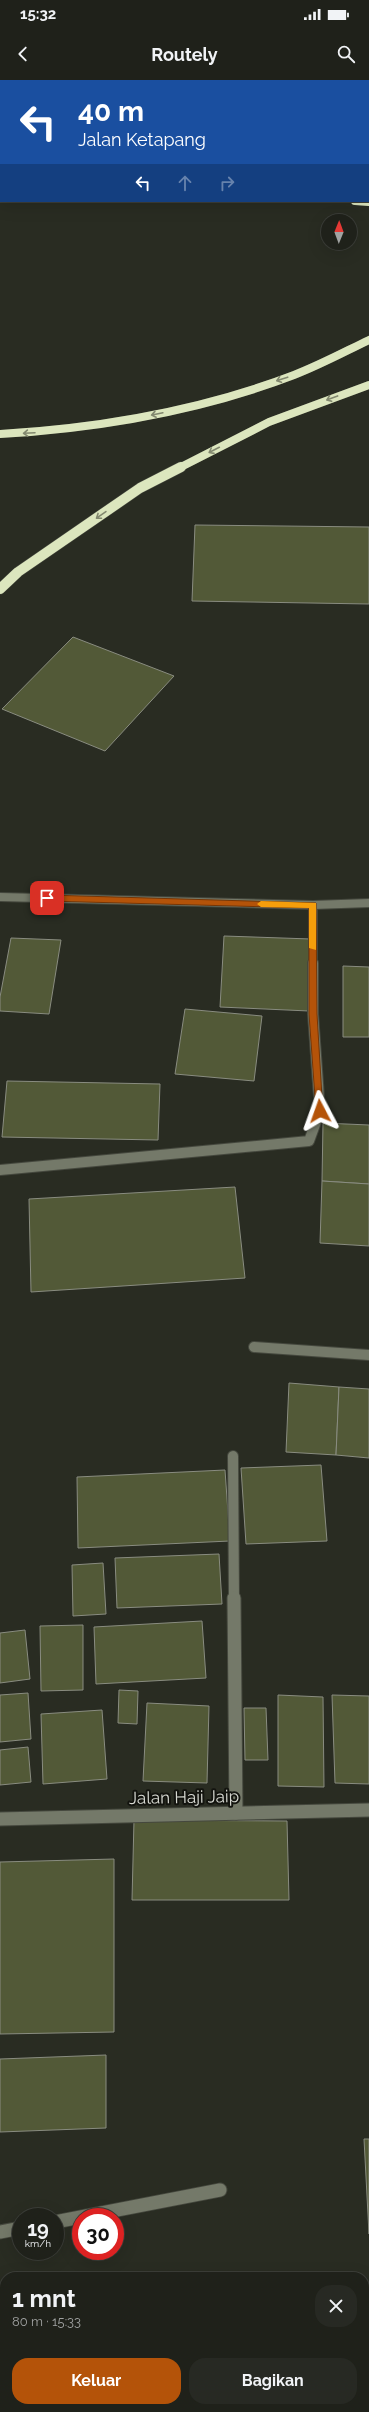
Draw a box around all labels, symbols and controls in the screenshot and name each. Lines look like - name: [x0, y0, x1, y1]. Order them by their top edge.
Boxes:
- text: 15:32: [20, 5, 56, 23]
- icon: back: [12, 43, 34, 65]
- icon: search: [335, 43, 357, 65]
- text: Routely: [151, 44, 218, 65]
- text: 40 m: [78, 95, 144, 128]
- icon: left: [12, 96, 64, 148]
- text: Jalan Ketapang: [78, 129, 206, 150]
- icon: left: [132, 172, 154, 194]
- icon: ahead: [174, 172, 196, 194]
- icon: right: [216, 172, 238, 194]
- north arrow: [321, 214, 357, 250]
- map controls: [321, 214, 357, 250]
- one-way arrow: [276, 376, 289, 383]
- one-way arrow: [327, 395, 339, 403]
- one-way arrow: [151, 410, 164, 418]
- one-way arrow: [23, 429, 36, 437]
- one-way arrow: [208, 447, 220, 454]
- one-way arrow: [96, 511, 107, 519]
- pin: [30, 881, 64, 915]
- icon: arrive: [36, 887, 58, 909]
- position arrow: [299, 1090, 341, 1132]
- street label: Jalan Haji Jaip: [129, 1786, 239, 1808]
- speed limit sign: 30: [72, 2208, 124, 2260]
- text: 19: [27, 2217, 49, 2241]
- text: km/h: [25, 2238, 51, 2249]
- text: 1 mnt: [12, 2284, 76, 2313]
- button: close: [315, 2285, 357, 2327]
- text: 80 m · 15:33: [12, 2314, 81, 2329]
- button: Keluar: [12, 2358, 181, 2404]
- button: Bagikan: [189, 2358, 357, 2404]

